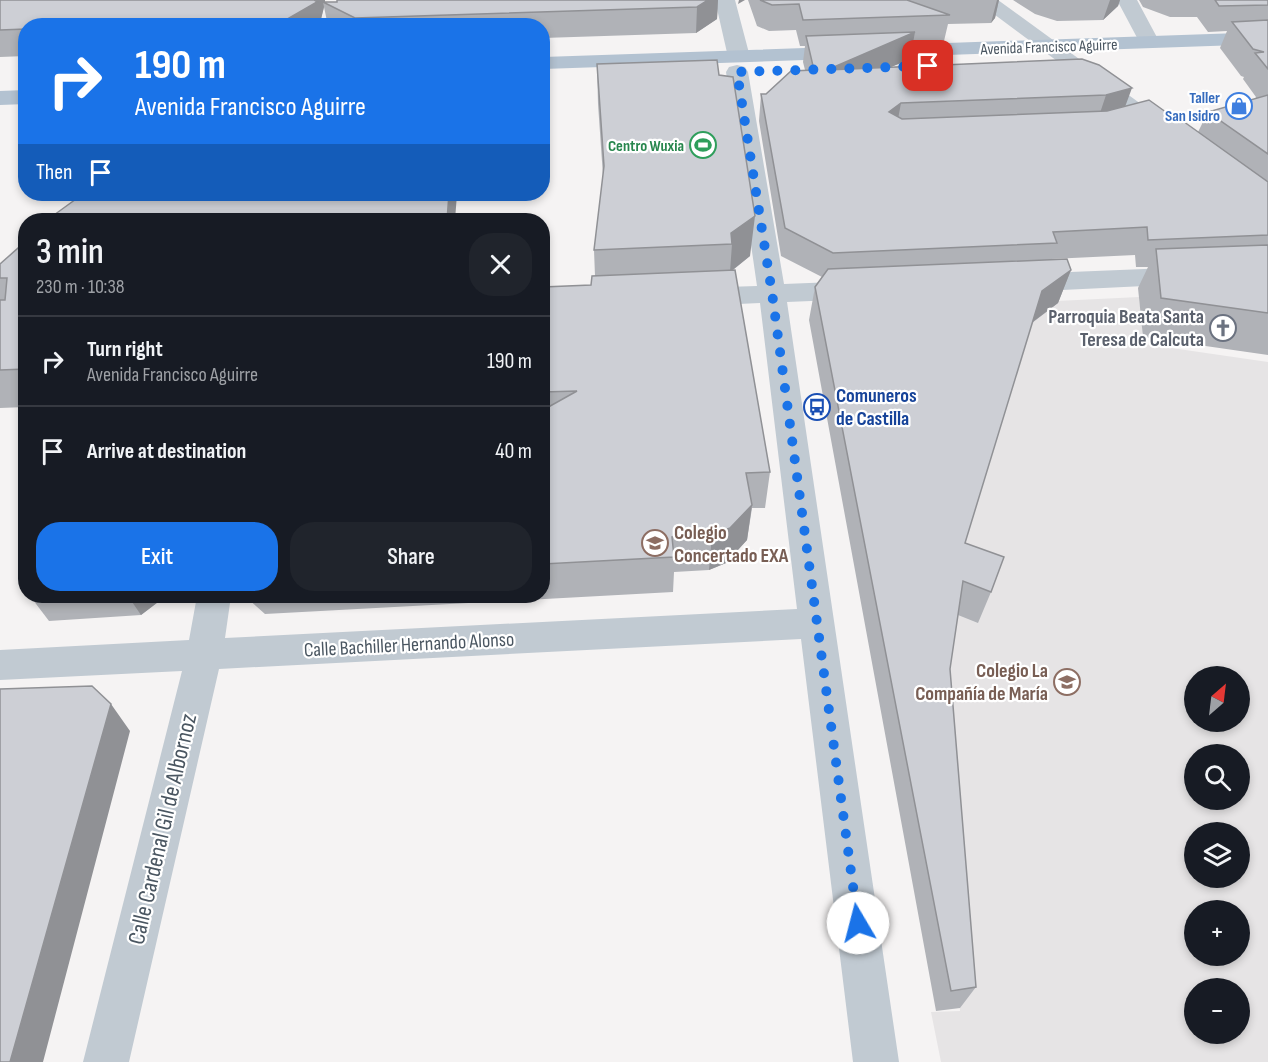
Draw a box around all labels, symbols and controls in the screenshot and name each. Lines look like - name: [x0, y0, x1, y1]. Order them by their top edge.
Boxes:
- street label: Avenida Francisco Aguirre: [979, 36, 1118, 59]
- text: 190 m: [135, 40, 226, 91]
- pin: [902, 40, 953, 91]
- icon: right: [36, 42, 114, 120]
- icon: arrive: [911, 49, 944, 82]
- place label: Taller San Isidro: [1165, 89, 1220, 126]
- text: Avenida Francisco Aguirre: [135, 91, 366, 123]
- shop icon: Taller San Isidro: [1224, 91, 1254, 121]
- sports icon: Centro Wuxia: [688, 130, 718, 160]
- place label: Centro Wuxia: [608, 137, 684, 156]
- icon: arrive: [84, 156, 117, 189]
- text: Then: [36, 159, 72, 186]
- text: 3 min: [36, 231, 104, 274]
- button: close: [469, 233, 532, 296]
- text: 230 m · 10:38: [36, 275, 125, 299]
- place label: Parroquia Beata Santa Teresa de Calcuta: [1048, 305, 1204, 352]
- church icon: Parroquia Beata Santa Teresa de Calcuta: [1208, 313, 1238, 343]
- text: Turn right: [87, 336, 163, 363]
- icon: right: [36, 345, 69, 378]
- text: 190 m: [487, 348, 532, 375]
- text: Avenida Francisco Aguirre: [87, 363, 258, 387]
- place label: Comuneros de Castilla: [836, 384, 917, 431]
- bus stop icon: Comuneros de Castilla: [802, 392, 832, 422]
- icon: arrive: [36, 435, 69, 468]
- text: Arrive at destination: [87, 438, 246, 465]
- text: 40 m: [495, 438, 532, 465]
- place label: Colegio Concertado EXA: [674, 521, 789, 568]
- button: Exit: [36, 522, 278, 591]
- button: Share: [290, 522, 532, 591]
- school or university icon: Colegio Concertado EXA: [640, 528, 670, 558]
- street label: Calle Bachiller Hernando Alonso: [303, 628, 515, 662]
- place label: Colegio La Compañía de María: [915, 659, 1048, 706]
- north arrow: [1184, 666, 1250, 732]
- map controls: [1184, 666, 1250, 1044]
- school or university icon: Colegio La Compañía de María: [1052, 667, 1082, 697]
- street label: Calle Cardenal Gil de Albornoz: [122, 710, 203, 947]
- button: search: [1184, 744, 1250, 810]
- button: layers: [1184, 822, 1250, 888]
- position arrow: [826, 891, 890, 955]
- button: +: [1184, 900, 1250, 966]
- button: −: [1184, 978, 1250, 1044]

